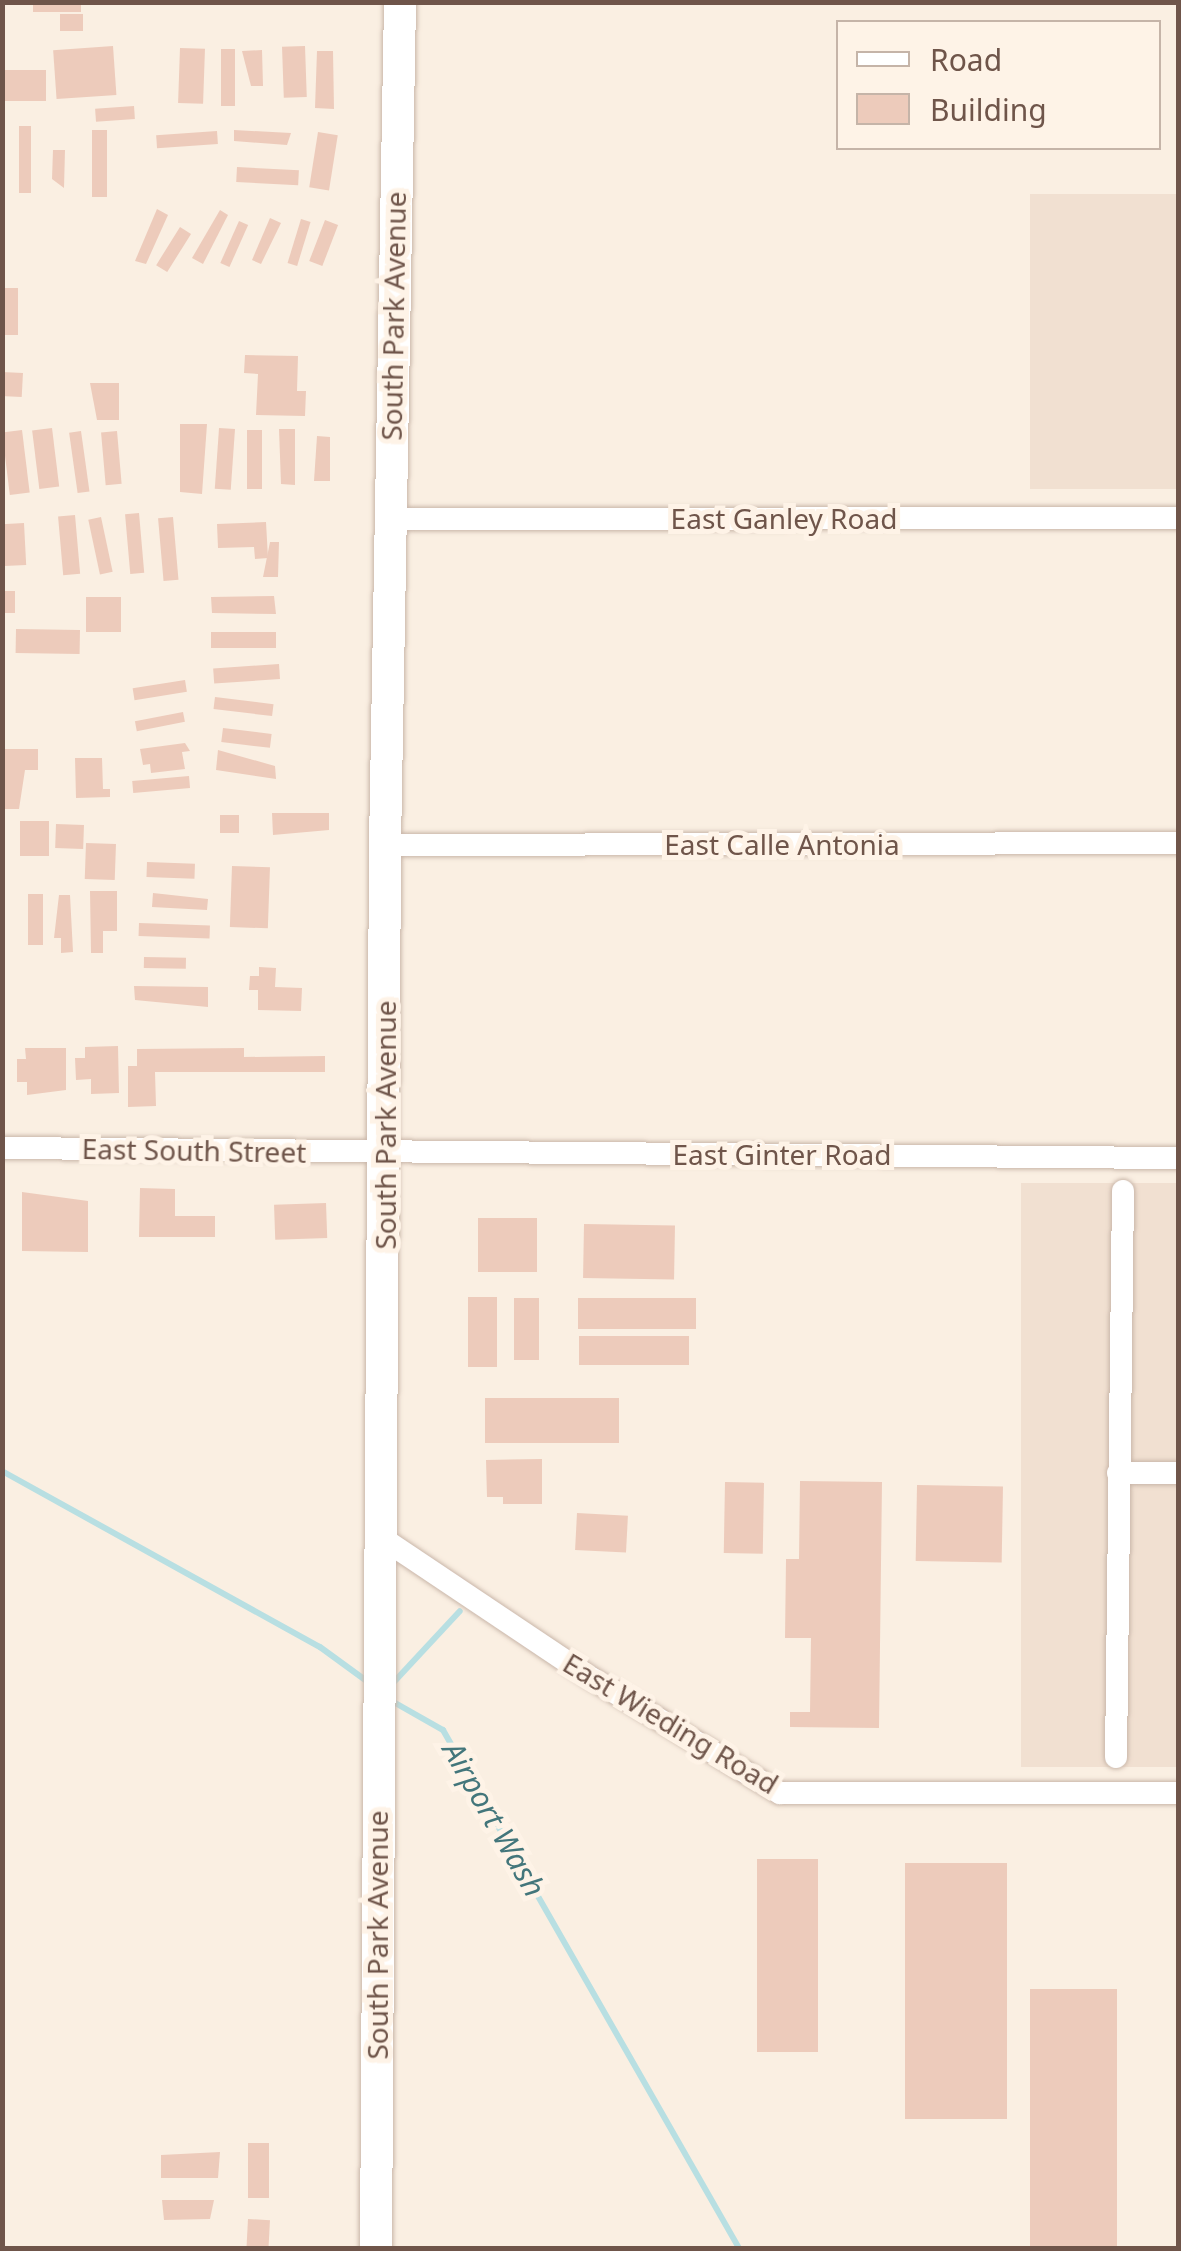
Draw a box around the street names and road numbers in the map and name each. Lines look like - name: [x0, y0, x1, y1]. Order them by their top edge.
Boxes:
- street label: South Park Avenue: [374, 191, 412, 441]
- street label: East Ganley Road: [671, 501, 897, 535]
- street label: East Calle Antonia: [664, 827, 900, 861]
- street label: South Park Avenue: [368, 1000, 402, 1250]
- street label: East South Street: [81, 1131, 307, 1169]
- street label: East Ginter Road: [672, 1137, 892, 1171]
- street label: East Wieding Road: [557, 1646, 785, 1800]
- street label: South Park Avenue: [360, 1810, 394, 2060]

